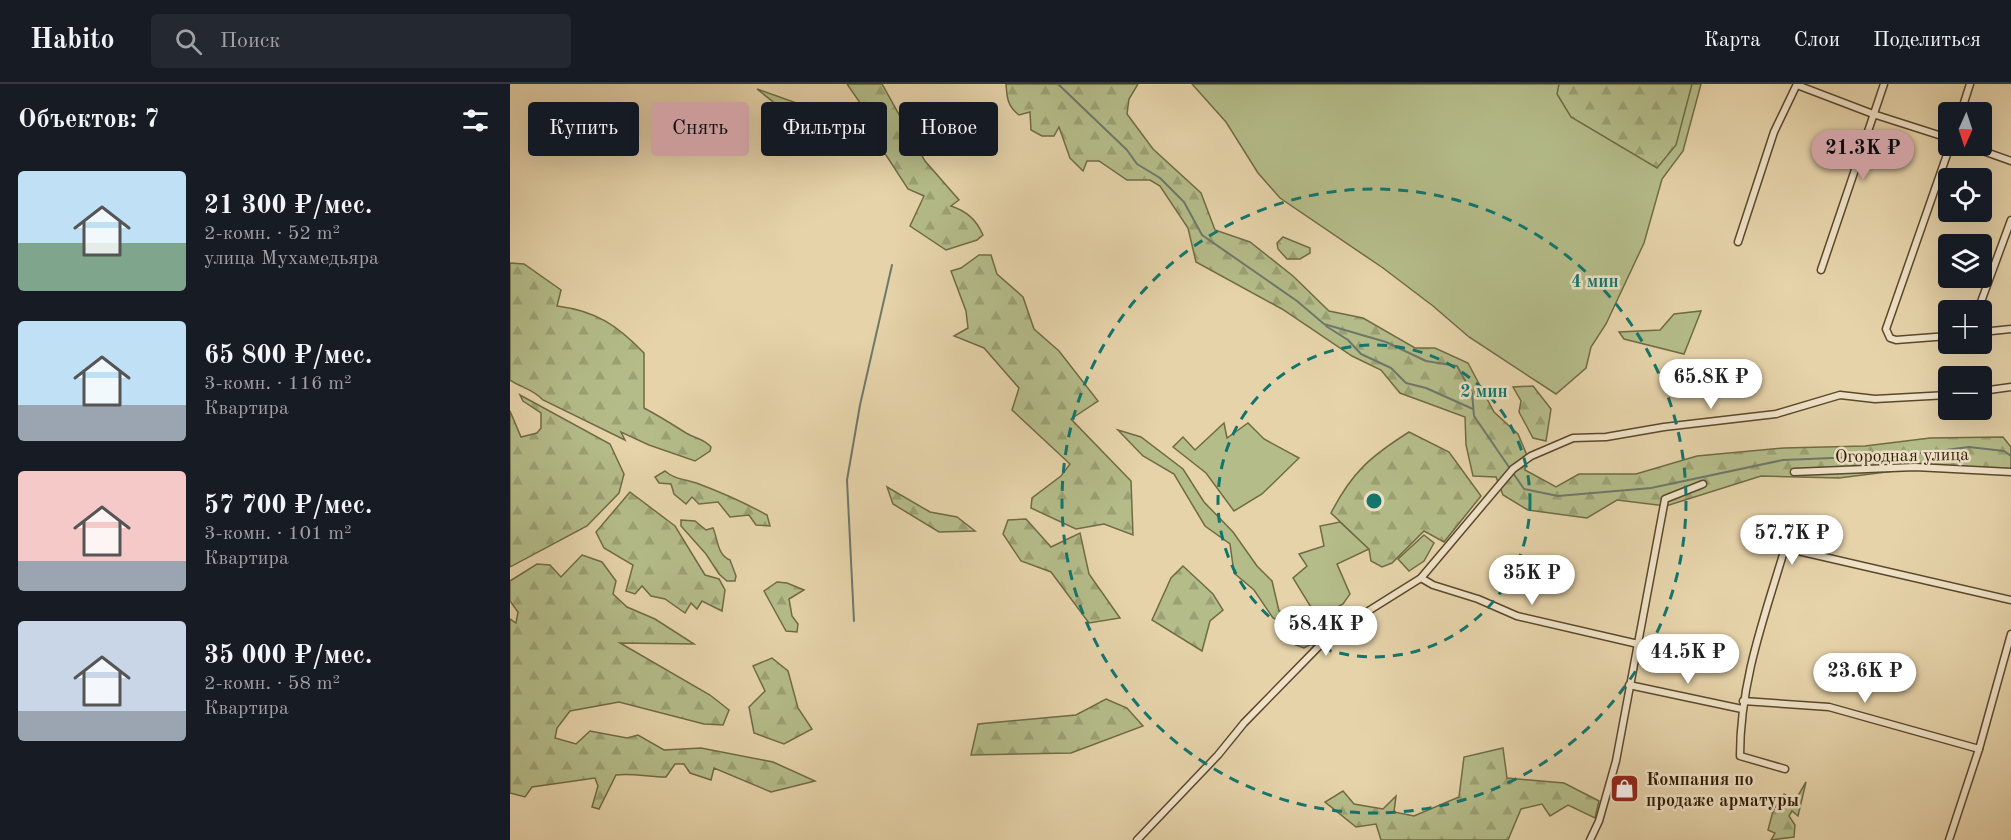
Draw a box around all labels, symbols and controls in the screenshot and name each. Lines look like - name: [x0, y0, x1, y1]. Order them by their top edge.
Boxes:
- search box: [151, 14, 571, 68]
- icon: search: [172, 25, 205, 58]
- text: Habito: [30, 27, 115, 55]
- text: Поиск: [220, 30, 280, 52]
- text: Карта: [1704, 30, 1761, 51]
- text: Слои: [1794, 30, 1840, 51]
- text: Поделиться: [1873, 30, 1981, 51]
- chip: Купить: [528, 102, 639, 156]
- chip: Снять: [651, 102, 749, 156]
- chip: Фильтры: [761, 102, 887, 156]
- chip: Новое: [899, 102, 998, 156]
- north arrow: [1938, 102, 1992, 156]
- map controls: [1938, 102, 1992, 420]
- icon: filters: [459, 104, 492, 137]
- text: Объектов: 7: [18, 107, 159, 133]
- pin: 21.3K ₽: [1808, 130, 1918, 181]
- text: 21.3K ₽: [1825, 139, 1901, 159]
- button: locate: [1938, 168, 1992, 222]
- text: 21 300 ₽/мес.: [204, 193, 372, 219]
- icon: home: [66, 195, 138, 267]
- text: 2-комн. · 52 m²: [204, 224, 340, 244]
- button: layers: [1938, 234, 1992, 288]
- text: улица Мухамедьяра: [204, 249, 379, 269]
- text: 4 мин: [1571, 273, 1619, 291]
- button: +: [1938, 300, 1992, 354]
- text: 65 800 ₽/мес.: [204, 343, 372, 369]
- icon: home: [66, 345, 138, 417]
- pin: 65.8K ₽: [1656, 359, 1766, 410]
- button: −: [1938, 366, 1992, 420]
- text: 65.8K ₽: [1673, 368, 1749, 388]
- text: 3-комн. · 116 m²: [204, 374, 352, 394]
- text: 2 мин: [1460, 383, 1508, 401]
- text: Квартира: [204, 399, 289, 419]
- street label: Огородная улица: [1835, 446, 1969, 466]
- centre of rings: [1364, 491, 1384, 511]
- text: 57 700 ₽/мес.: [204, 493, 372, 519]
- icon: home: [66, 495, 138, 567]
- pin: 57.7K ₽: [1737, 515, 1847, 566]
- text: 3-комн. · 101 m²: [204, 524, 352, 544]
- text: 57.7K ₽: [1754, 524, 1830, 544]
- text: Квартира: [204, 549, 289, 569]
- pin: 35K ₽: [1490, 555, 1574, 606]
- text: 35K ₽: [1503, 564, 1561, 584]
- pin: 58.4K ₽: [1271, 606, 1381, 657]
- text: 58.4K ₽: [1288, 615, 1364, 635]
- pin: 44.5K ₽: [1633, 634, 1743, 685]
- text: 35 000 ₽/мес.: [204, 643, 372, 669]
- text: 44.5K ₽: [1650, 643, 1726, 663]
- icon: home: [66, 645, 138, 717]
- pin: 23.6K ₽: [1810, 653, 1920, 704]
- text: 23.6K ₽: [1827, 662, 1903, 682]
- text: 2-комн. · 58 m²: [204, 674, 340, 694]
- text: Квартира: [204, 699, 289, 719]
- place label: Компания по продаже арматуры: [1646, 771, 1799, 810]
- shop icon: Компания по продаже арматуры: [1609, 773, 1641, 805]

